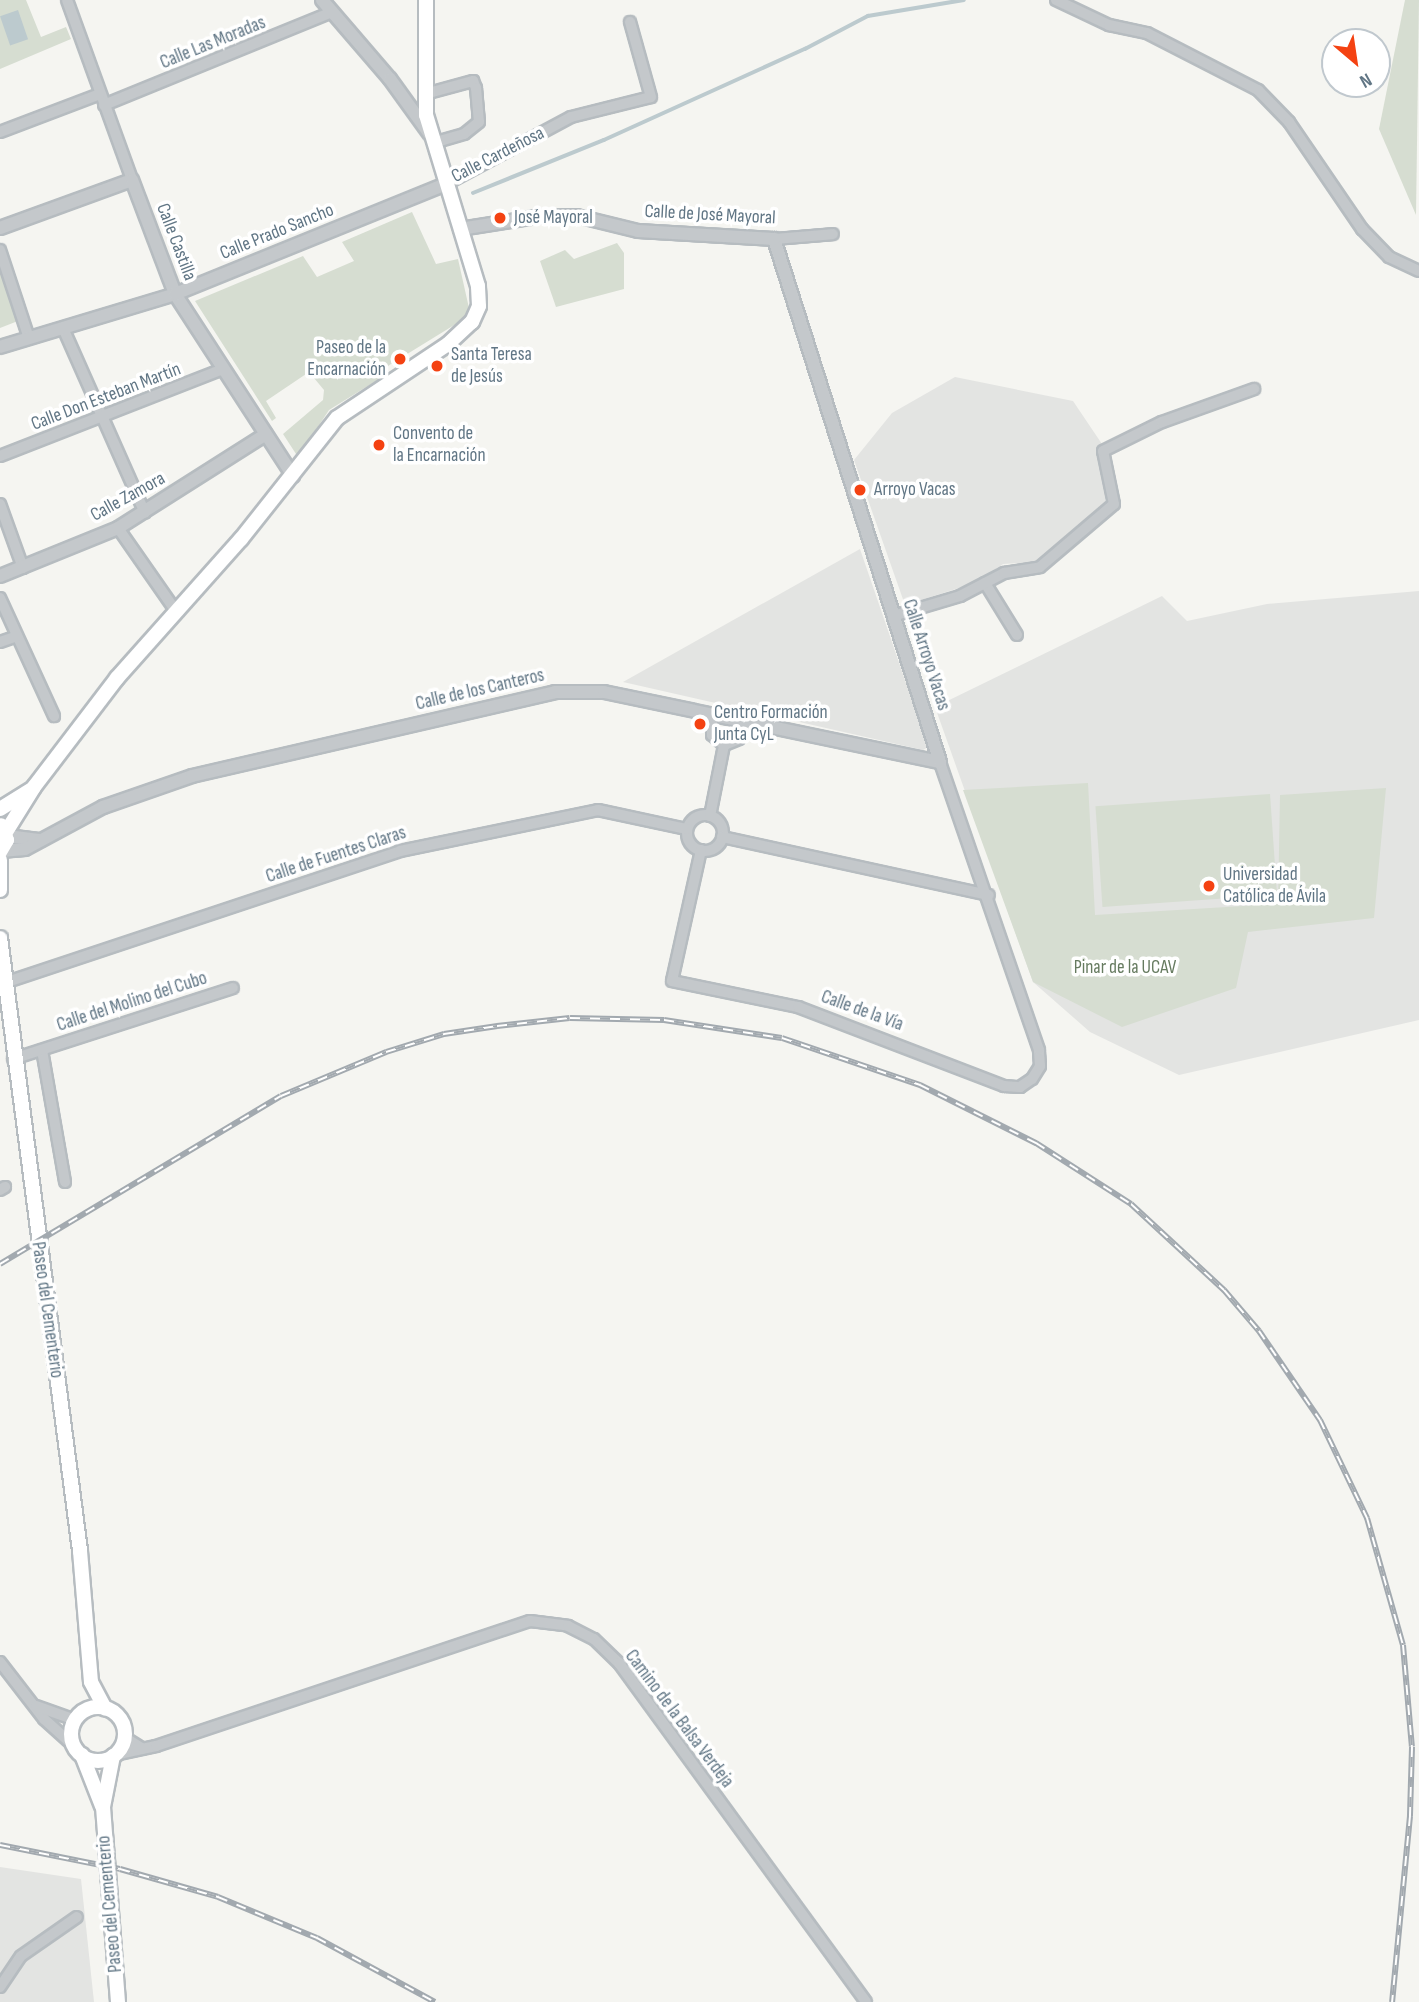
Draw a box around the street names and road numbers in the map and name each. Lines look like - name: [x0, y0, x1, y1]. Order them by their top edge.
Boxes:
- street label: Calle Las Moradas: [157, 11, 269, 75]
- street label: Calle Cardeñosa: [448, 122, 548, 188]
- street label: Calle Prado Sancho: [217, 199, 337, 265]
- street label: Calle Castilla: [151, 200, 201, 284]
- street label: Calle de José Mayoral: [644, 200, 776, 230]
- street label: Calle Don Esteban Martín: [28, 358, 184, 436]
- street label: Calle Zamora: [87, 467, 169, 527]
- street label: Calle Arroyo Vacas: [897, 596, 955, 714]
- street label: Calle de los Canteros: [413, 664, 547, 716]
- street label: Calle de Fuentes Claras: [263, 822, 409, 888]
- street label: Calle del Molino del Cubo: [54, 967, 210, 1037]
- street label: Calle de la Vía: [818, 986, 906, 1036]
- street label: Paseo del Cementerio: [26, 1240, 68, 1380]
- street label: Camino de la Balsa Verdeja: [620, 1645, 738, 1793]
- street label: Paseo del Cementerio: [93, 1835, 127, 1973]

